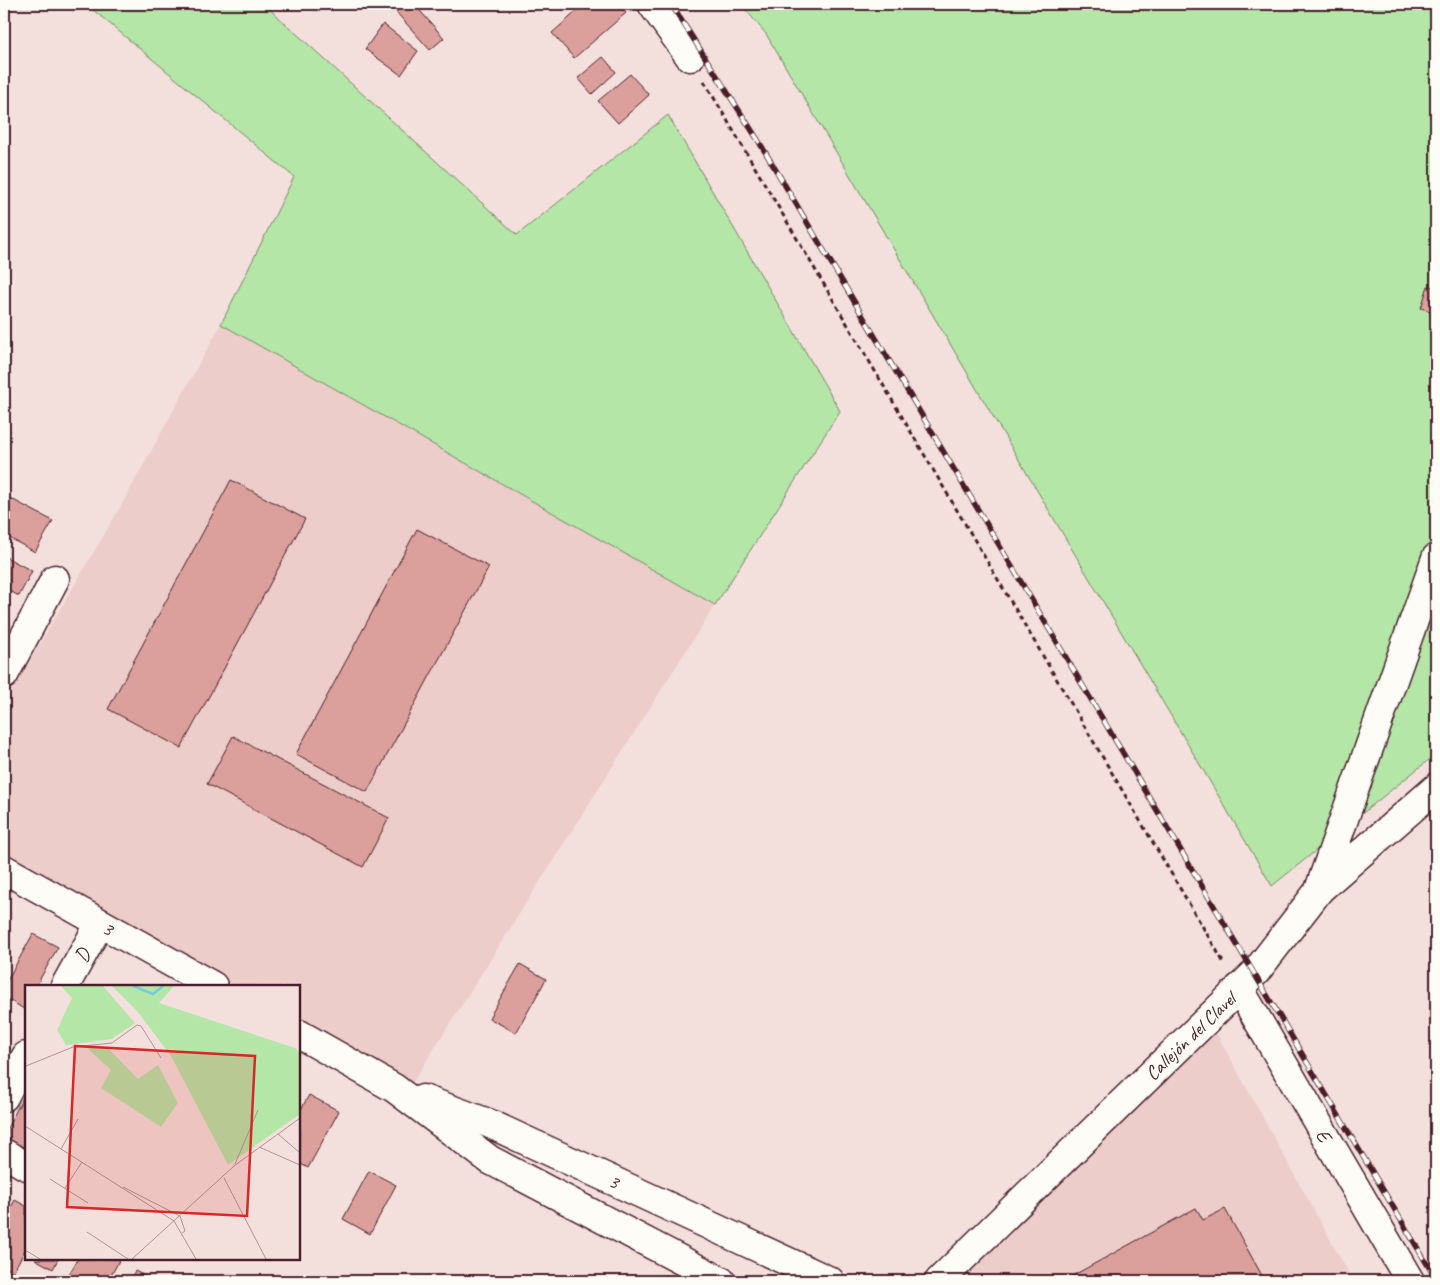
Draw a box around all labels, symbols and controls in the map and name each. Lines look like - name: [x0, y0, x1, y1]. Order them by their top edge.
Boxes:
- street label: 3: [98, 915, 120, 943]
- street label: D: [69, 943, 97, 966]
- street label: Callejón del Clavel: [1140, 984, 1244, 1086]
- inset map: [25, 985, 300, 1260]
- street label: E: [1310, 1124, 1338, 1148]
- street label: 3: [604, 1168, 625, 1196]

